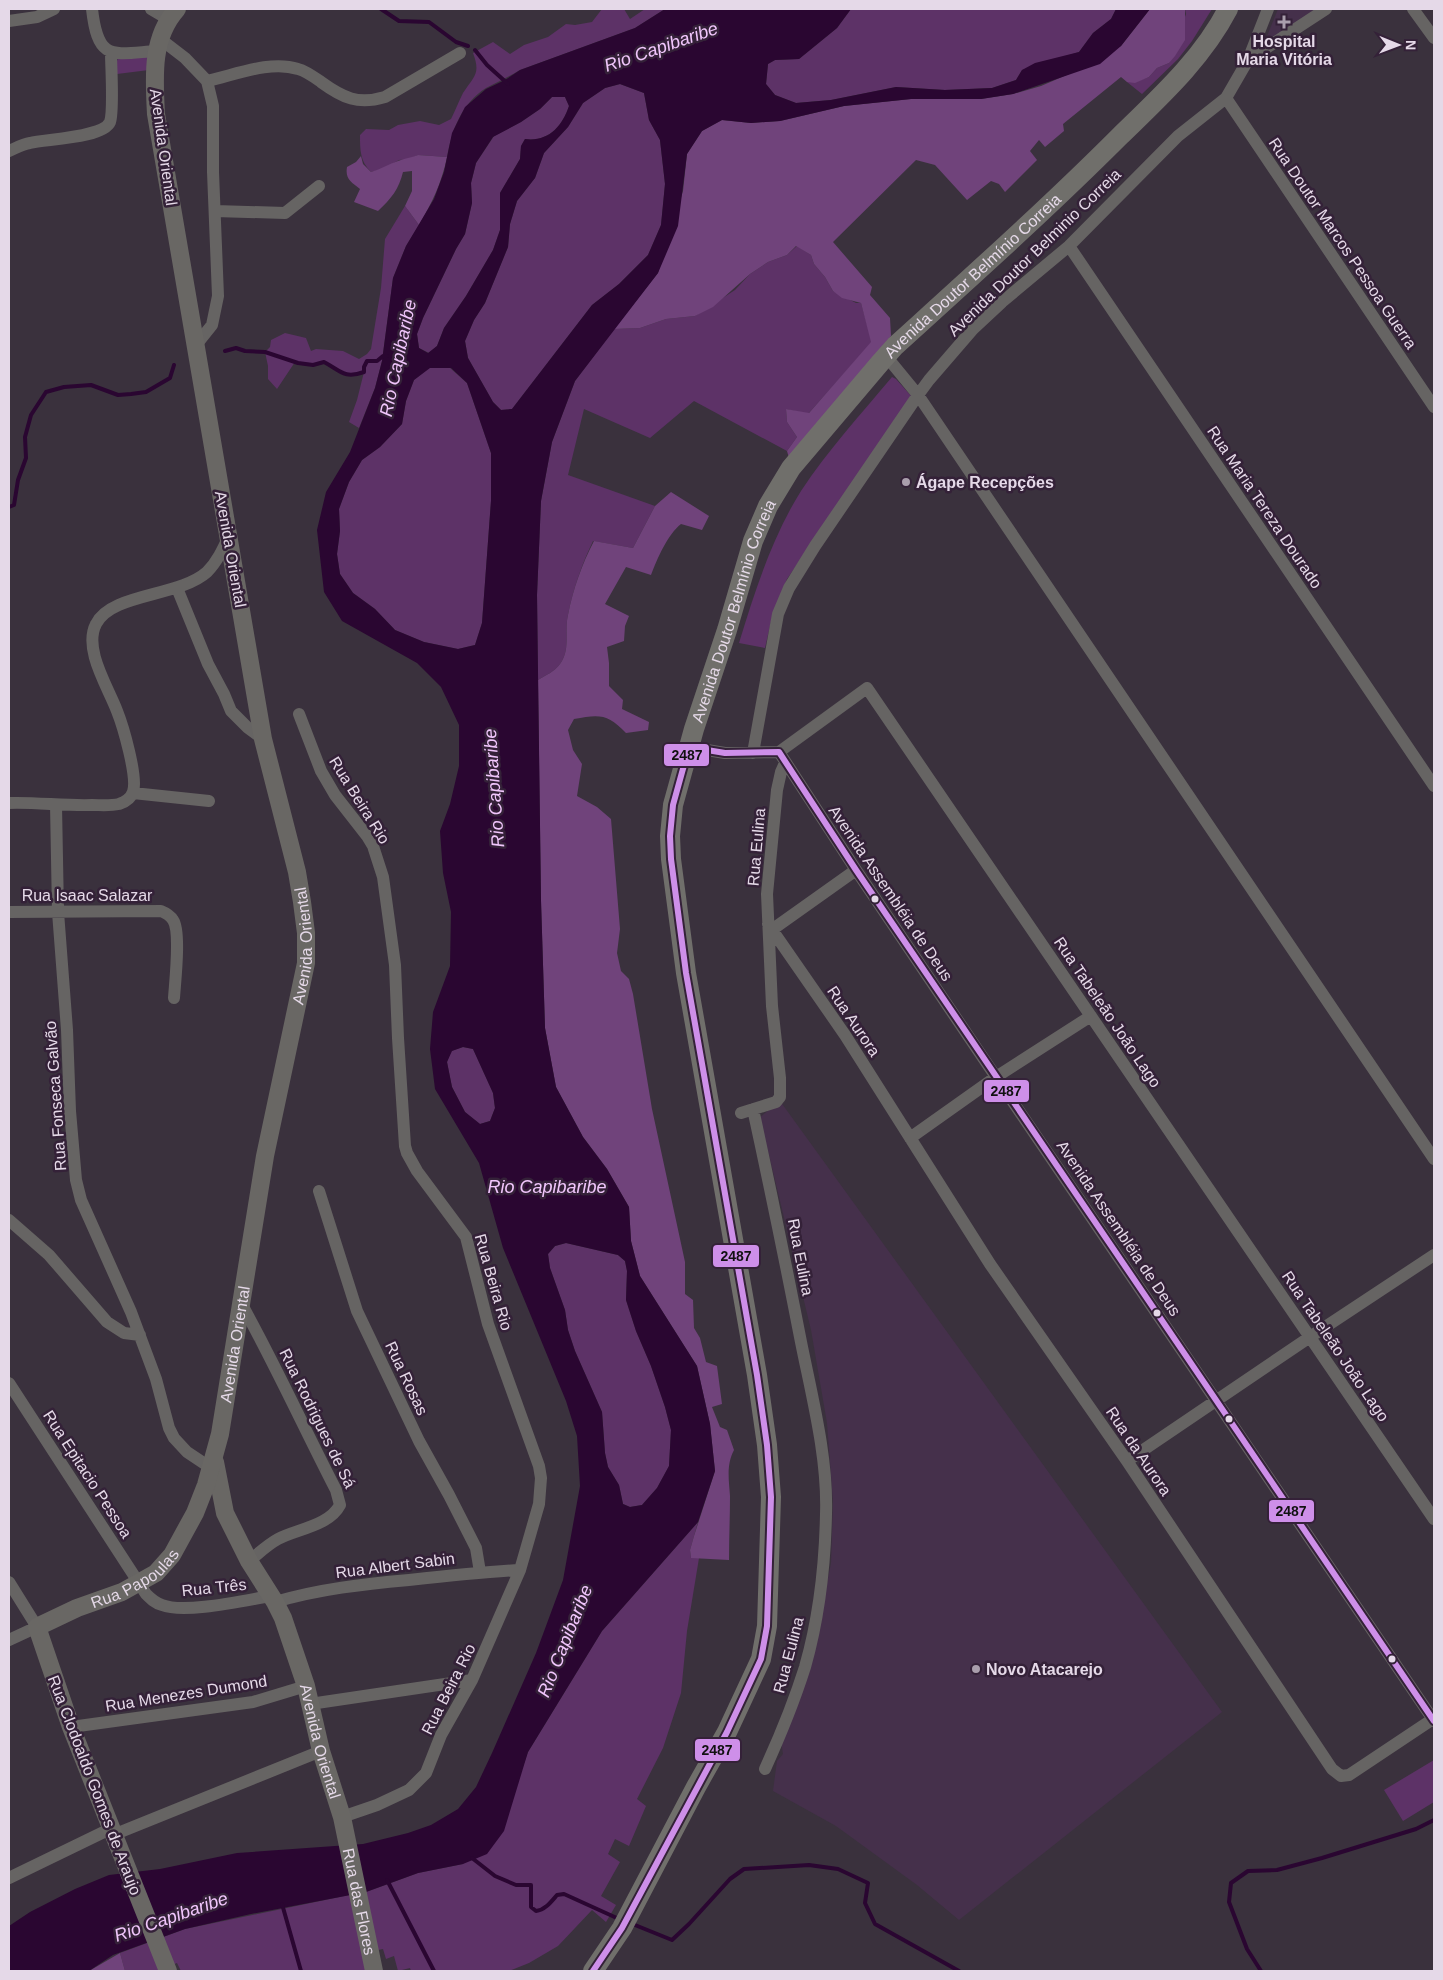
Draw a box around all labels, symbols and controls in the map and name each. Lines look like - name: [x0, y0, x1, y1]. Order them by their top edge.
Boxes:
- marker: Hospital Maria Vitória: [1277, 15, 1291, 29]
- water label: Rio Capibaribe: [601, 18, 721, 76]
- north arrow: [1373, 20, 1423, 70]
- place label: Hospital Maria Vitória: [1236, 33, 1332, 68]
- text: N: [1403, 40, 1419, 50]
- street label: Avenida Oriental: [147, 87, 180, 207]
- street label: Rua Doutor Marcos Pessoa Guerra: [1265, 135, 1420, 352]
- street label: Avenida Doutor Belminio Correia: [945, 165, 1124, 339]
- street label: Avenida Doutor Belmínio Correia: [881, 190, 1064, 361]
- water label: Rio Capibaribe: [376, 298, 420, 418]
- street label: Rua Maria Tereza Dourado: [1204, 423, 1325, 592]
- place label: Ágape Recepções: [916, 473, 1054, 491]
- marker: Ágape Recepções: [900, 476, 912, 488]
- street label: Avenida Oriental: [212, 490, 249, 609]
- street label: Avenida Doutor Belmínio Correia: [689, 496, 779, 725]
- water label: Rio Capibaribe: [480, 728, 508, 848]
- line badge: 2487: [663, 743, 710, 767]
- text: 2487: [671, 747, 703, 763]
- street label: Rua Beira Rio: [326, 754, 393, 847]
- street label: Avenida Assembléia de Deus: [825, 802, 956, 984]
- street label: Rua Eulina: [745, 807, 768, 887]
- street label: Avenida Oriental: [289, 886, 315, 1006]
- street label: Rua Isaac Salazar: [22, 887, 153, 904]
- unlabelled marker: [870, 894, 880, 904]
- street label: Rua Tabeleão João Lago: [1051, 934, 1164, 1091]
- street label: Rua Aurora: [824, 983, 883, 1060]
- street label: Rua Fonseca Galvão: [42, 1020, 69, 1172]
- line badge: 2487: [983, 1079, 1030, 1103]
- text: 2487: [990, 1083, 1022, 1099]
- street label: Avenida Assembléia de Deus: [1053, 1137, 1184, 1319]
- water label: Rio Capibaribe: [487, 1177, 607, 1197]
- street label: Rua Eulina: [785, 1217, 816, 1297]
- street label: Rua Beira Rio: [472, 1232, 515, 1332]
- line badge: 2487: [712, 1244, 760, 1268]
- text: 2487: [720, 1248, 752, 1264]
- street label: Rua Tabeleão João Lago: [1279, 1268, 1392, 1425]
- street label: Avenida Oriental: [217, 1285, 253, 1404]
- unlabelled marker: [1152, 1308, 1162, 1318]
- street label: Rua Rosas: [382, 1339, 431, 1418]
- street label: Rua Rodrigues de Sá: [276, 1346, 359, 1491]
- street label: Rua da Aurora: [1103, 1404, 1175, 1499]
- street label: Rua Epitacio Pessoa: [40, 1407, 135, 1541]
- unlabelled marker: [1224, 1414, 1234, 1424]
- line badge: 2487: [1268, 1499, 1315, 1523]
- text: 2487: [1275, 1503, 1307, 1519]
- street label: Rua Papoulas: [89, 1547, 182, 1611]
- street label: Rua Albert Sabin: [334, 1550, 456, 1581]
- street label: Rua Três: [181, 1576, 247, 1599]
- water label: Rio Capibaribe: [533, 1582, 597, 1700]
- street label: Rua Eulina: [770, 1615, 807, 1695]
- street label: Rua Beira Rio: [418, 1641, 479, 1737]
- unlabelled marker: [1387, 1654, 1397, 1664]
- place label: Novo Atacarejo: [986, 1661, 1103, 1678]
- marker: Novo Atacarejo: [970, 1663, 982, 1675]
- street label: Rua Menezes Dumond: [104, 1672, 268, 1715]
- street label: Rua Clodoaldo Gomes de Araujo: [45, 1673, 144, 1898]
- street label: Avenida Oriental: [297, 1682, 344, 1801]
- line badge: 2487: [694, 1738, 741, 1762]
- text: 2487: [701, 1742, 733, 1758]
- street label: Rua das Flores: [340, 1847, 378, 1956]
- water label: Rio Capibaribe: [111, 1888, 231, 1946]

